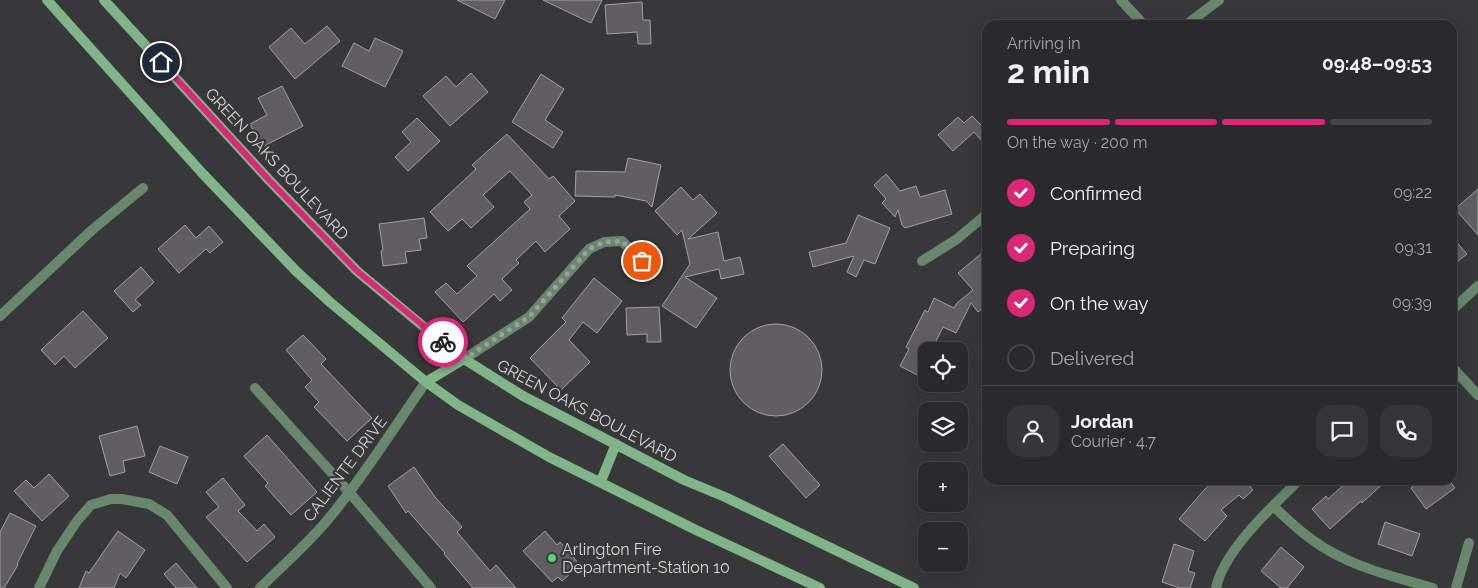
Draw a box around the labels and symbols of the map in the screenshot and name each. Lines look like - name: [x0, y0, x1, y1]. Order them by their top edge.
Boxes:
- pin: [140, 41, 182, 83]
- street label: GREEN OAKS BOULEVARD: [202, 84, 352, 244]
- pin: [621, 240, 663, 282]
- courier: [418, 317, 468, 367]
- street label: GREEN OAKS BOULEVARD: [494, 355, 680, 467]
- street label: CALIENTE DRIVE: [299, 412, 391, 525]
- place label: Arlington Fire Department-Station 10: [562, 540, 730, 577]
- marker: Arlington Fire Department-Station 10: [546, 552, 558, 564]

